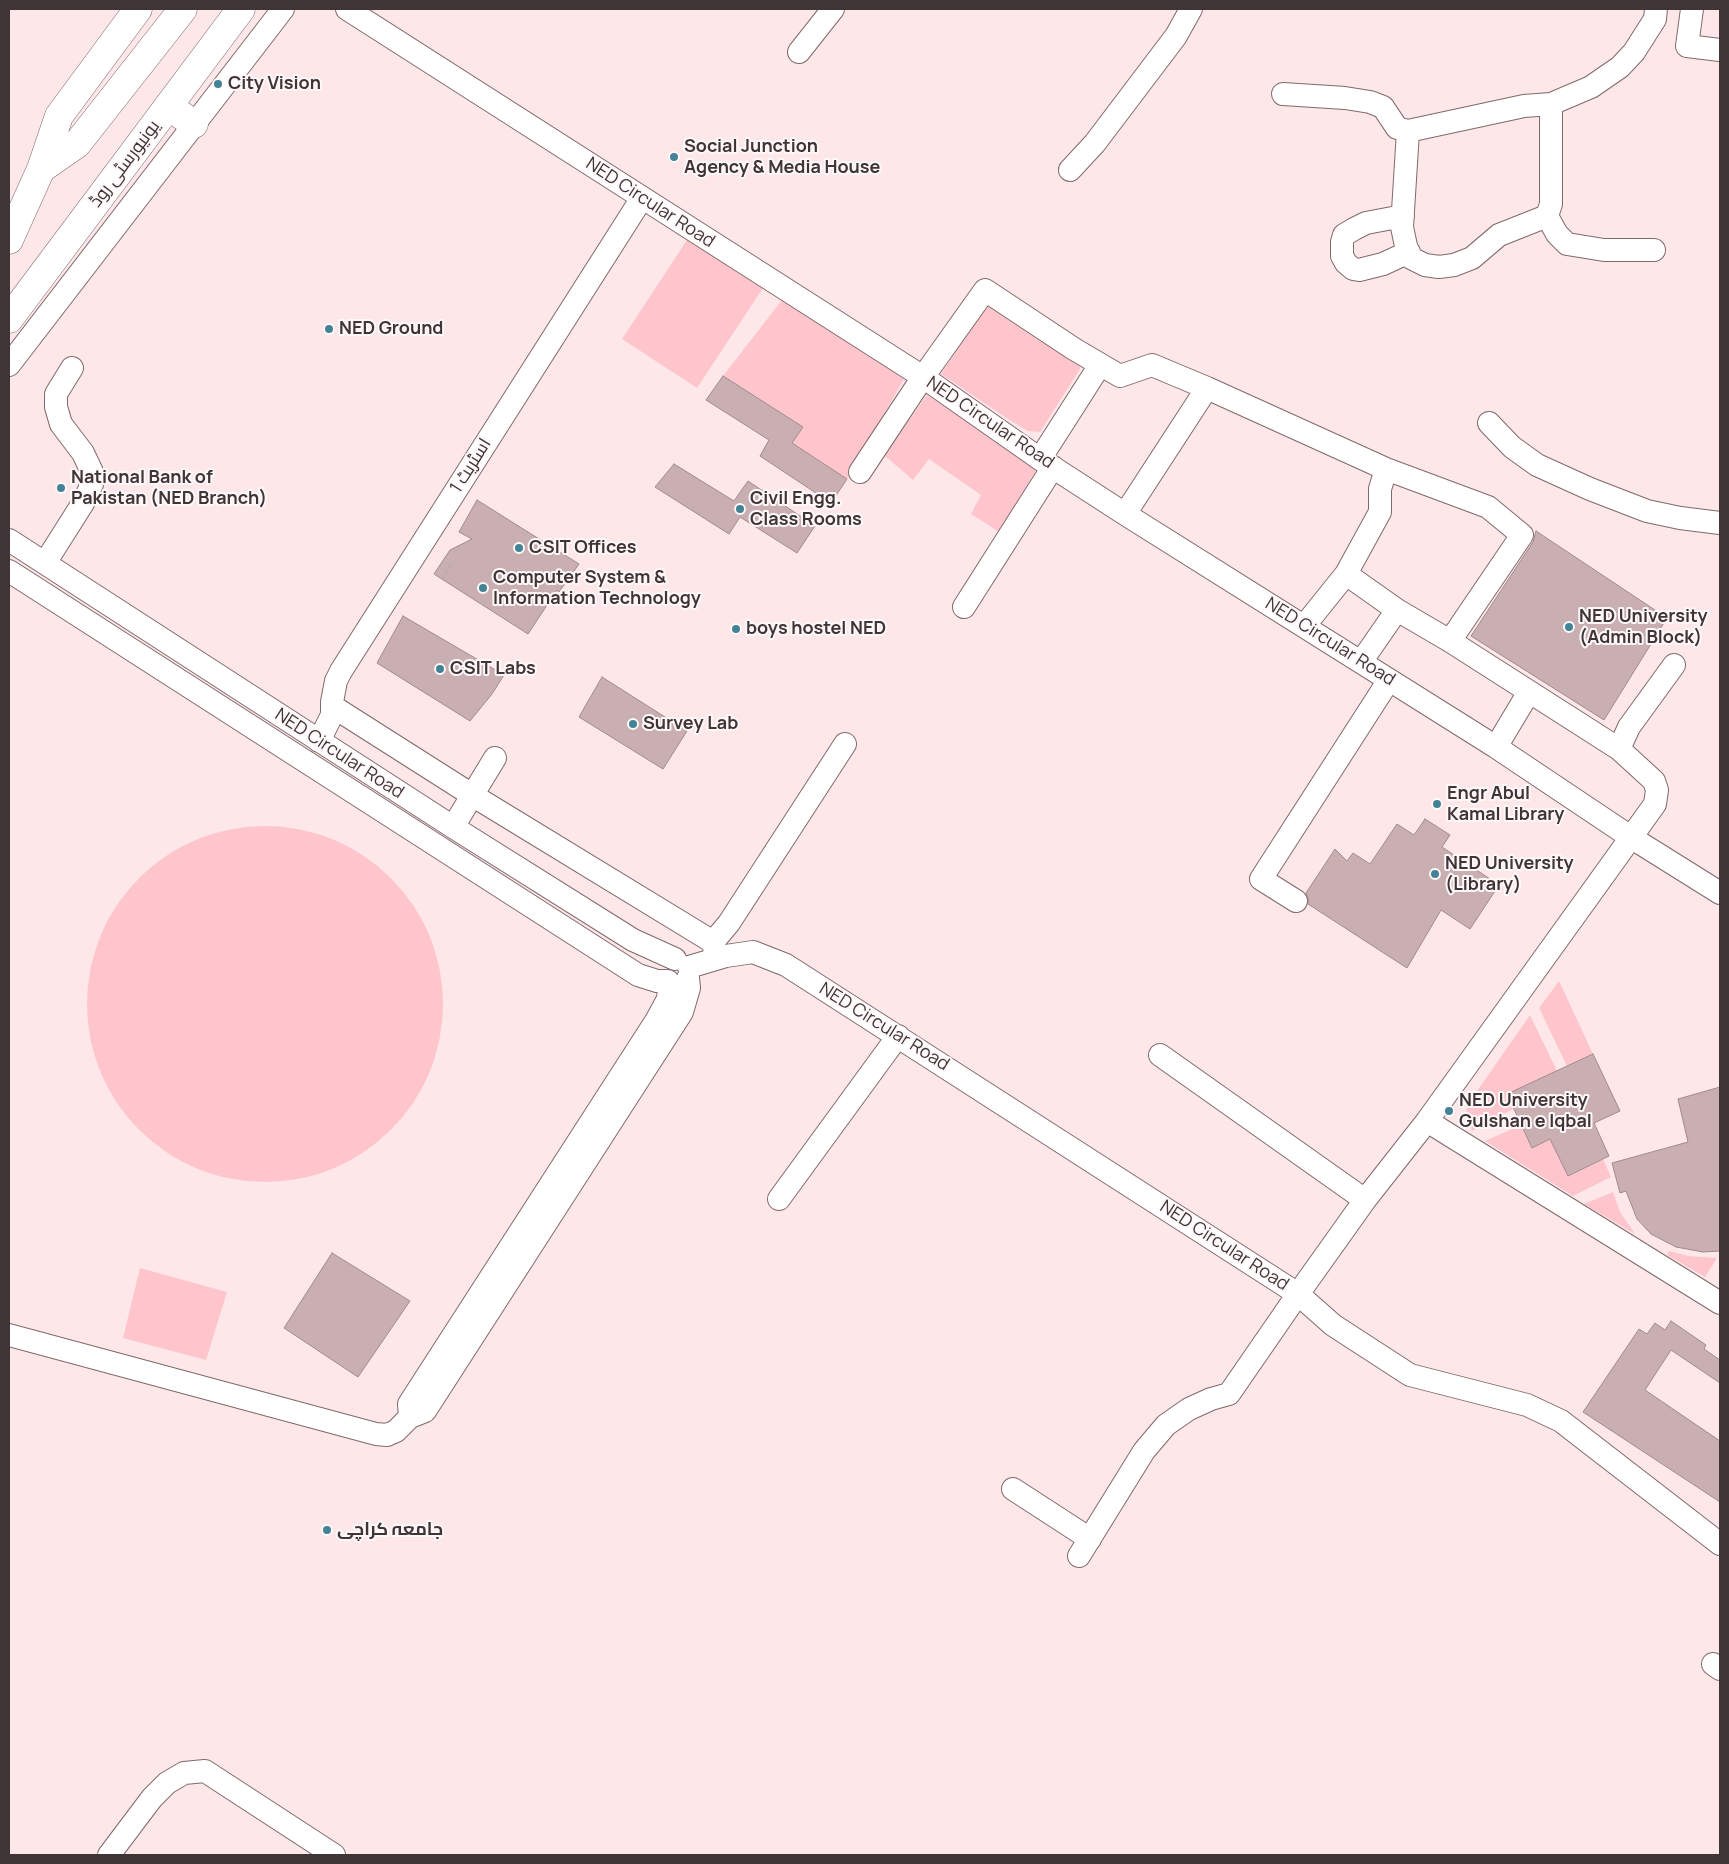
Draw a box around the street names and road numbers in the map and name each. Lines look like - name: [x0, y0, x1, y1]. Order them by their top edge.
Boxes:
- street label: یونیورسٹی روڈ: [85, 116, 165, 212]
- street label: NED Circular Road: [582, 153, 718, 253]
- street label: NED Circular Road: [922, 372, 1058, 474]
- street label: اسٹریٹ 1: [446, 435, 496, 497]
- street label: NED Circular Road: [1261, 593, 1399, 691]
- street label: NED Circular Road: [271, 704, 407, 804]
- street label: NED Circular Road: [815, 978, 953, 1076]
- street label: NED Circular Road: [1156, 1196, 1292, 1296]

